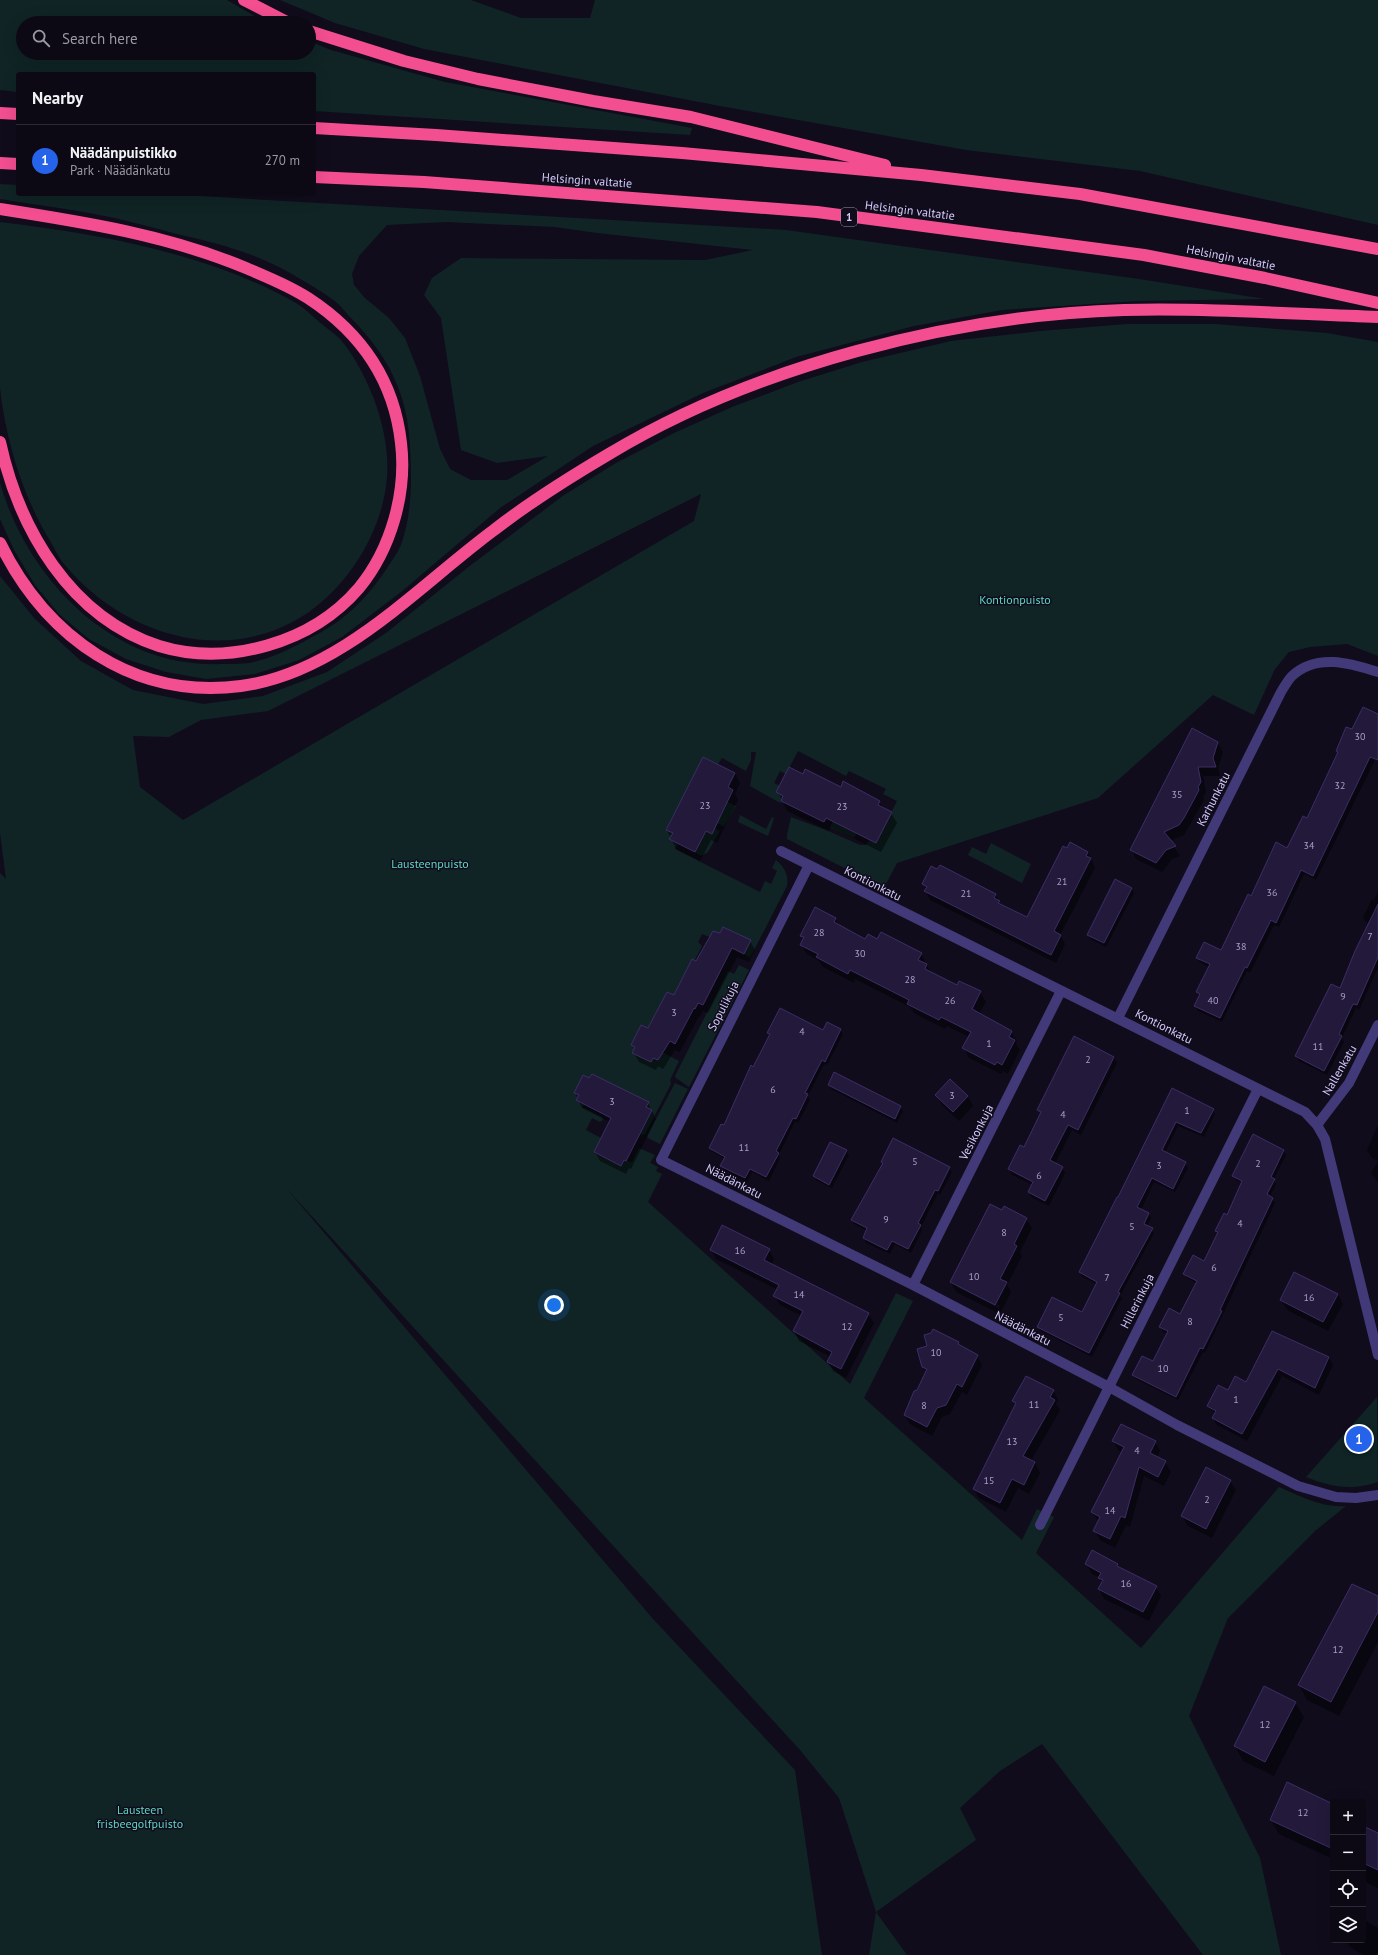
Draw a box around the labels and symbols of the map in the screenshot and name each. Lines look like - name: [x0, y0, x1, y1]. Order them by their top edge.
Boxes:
- street label: Helsingin valtatie: [541, 169, 633, 191]
- street label: Helsingin valtatie: [864, 197, 956, 223]
- road number: 1: [841, 208, 857, 226]
- street label: Helsingin valtatie: [1185, 241, 1277, 273]
- park label: Kontionpuisto: [979, 592, 1051, 607]
- house number: 30: [1355, 730, 1366, 743]
- street label: Karhunkatu: [1193, 769, 1233, 829]
- house number: 32: [1335, 779, 1345, 792]
- house number: 35: [1172, 788, 1182, 801]
- house number: 23: [700, 799, 710, 812]
- house number: 23: [837, 800, 847, 813]
- house number: 34: [1304, 839, 1315, 852]
- park label: Lausteenpuisto: [391, 856, 469, 871]
- street label: Kontionkatu: [842, 862, 904, 904]
- house number: 21: [1057, 875, 1067, 888]
- house number: 36: [1267, 886, 1277, 899]
- house number: 21: [961, 887, 971, 900]
- house number: 28: [814, 926, 824, 939]
- house number: 7: [1367, 930, 1373, 943]
- house number: 38: [1236, 940, 1246, 953]
- house number: 30: [855, 947, 866, 960]
- house number: 28: [905, 973, 915, 986]
- street label: Sopulikuja: [704, 979, 742, 1033]
- house number: 9: [1340, 990, 1346, 1003]
- house number: 26: [945, 994, 955, 1007]
- house number: 40: [1208, 994, 1219, 1007]
- street label: Kontionkatu: [1133, 1005, 1195, 1047]
- house number: 3: [671, 1006, 677, 1019]
- house number: 4: [799, 1025, 805, 1038]
- house number: 1: [986, 1037, 992, 1050]
- house number: 11: [1313, 1040, 1323, 1053]
- street label: Nallenkatu: [1319, 1042, 1359, 1098]
- house number: 2: [1085, 1053, 1091, 1066]
- house number: 6: [770, 1083, 776, 1096]
- house number: 3: [949, 1089, 955, 1102]
- house number: 3: [609, 1095, 615, 1108]
- street label: Vesikonkuja: [955, 1102, 996, 1163]
- house number: 1: [1184, 1104, 1190, 1117]
- house number: 4: [1060, 1108, 1066, 1121]
- house number: 11: [739, 1141, 749, 1154]
- house number: 5: [912, 1155, 918, 1168]
- house number: 2: [1255, 1157, 1261, 1170]
- house number: 3: [1156, 1159, 1162, 1172]
- street label: Näädänkatu: [703, 1160, 765, 1202]
- house number: 6: [1036, 1169, 1042, 1182]
- house number: 9: [883, 1213, 889, 1226]
- house number: 4: [1237, 1217, 1243, 1230]
- house number: 5: [1129, 1220, 1135, 1233]
- house number: 8: [1001, 1226, 1007, 1239]
- house number: 16: [735, 1244, 745, 1257]
- house number: 6: [1211, 1261, 1217, 1274]
- house number: 10: [969, 1270, 980, 1283]
- house number: 7: [1104, 1271, 1110, 1284]
- street label: Hillerinkuja: [1117, 1271, 1157, 1331]
- house number: 14: [794, 1288, 805, 1301]
- house number: 16: [1304, 1291, 1314, 1304]
- your location: [544, 1295, 564, 1315]
- street label: Näädänkatu: [992, 1307, 1054, 1349]
- house number: 5: [1058, 1311, 1064, 1324]
- house number: 8: [1187, 1315, 1193, 1328]
- house number: 12: [842, 1320, 852, 1333]
- house number: 10: [931, 1346, 942, 1359]
- house number: 10: [1158, 1362, 1169, 1375]
- house number: 1: [1233, 1393, 1239, 1406]
- house number: 11: [1029, 1398, 1039, 1411]
- house number: 8: [921, 1399, 927, 1412]
- pin: 1: [1346, 1424, 1372, 1454]
- house number: 13: [1007, 1435, 1017, 1448]
- house number: 4: [1134, 1444, 1140, 1457]
- house number: 15: [984, 1474, 994, 1487]
- house number: 2: [1204, 1493, 1210, 1506]
- house number: 14: [1105, 1504, 1116, 1517]
- house number: 16: [1121, 1577, 1131, 1590]
- house number: 12: [1333, 1643, 1343, 1656]
- house number: 12: [1260, 1718, 1270, 1731]
- park label: Lausteen frisbeegolfpuisto: [97, 1802, 183, 1831]
- house number: 12: [1298, 1806, 1308, 1819]

